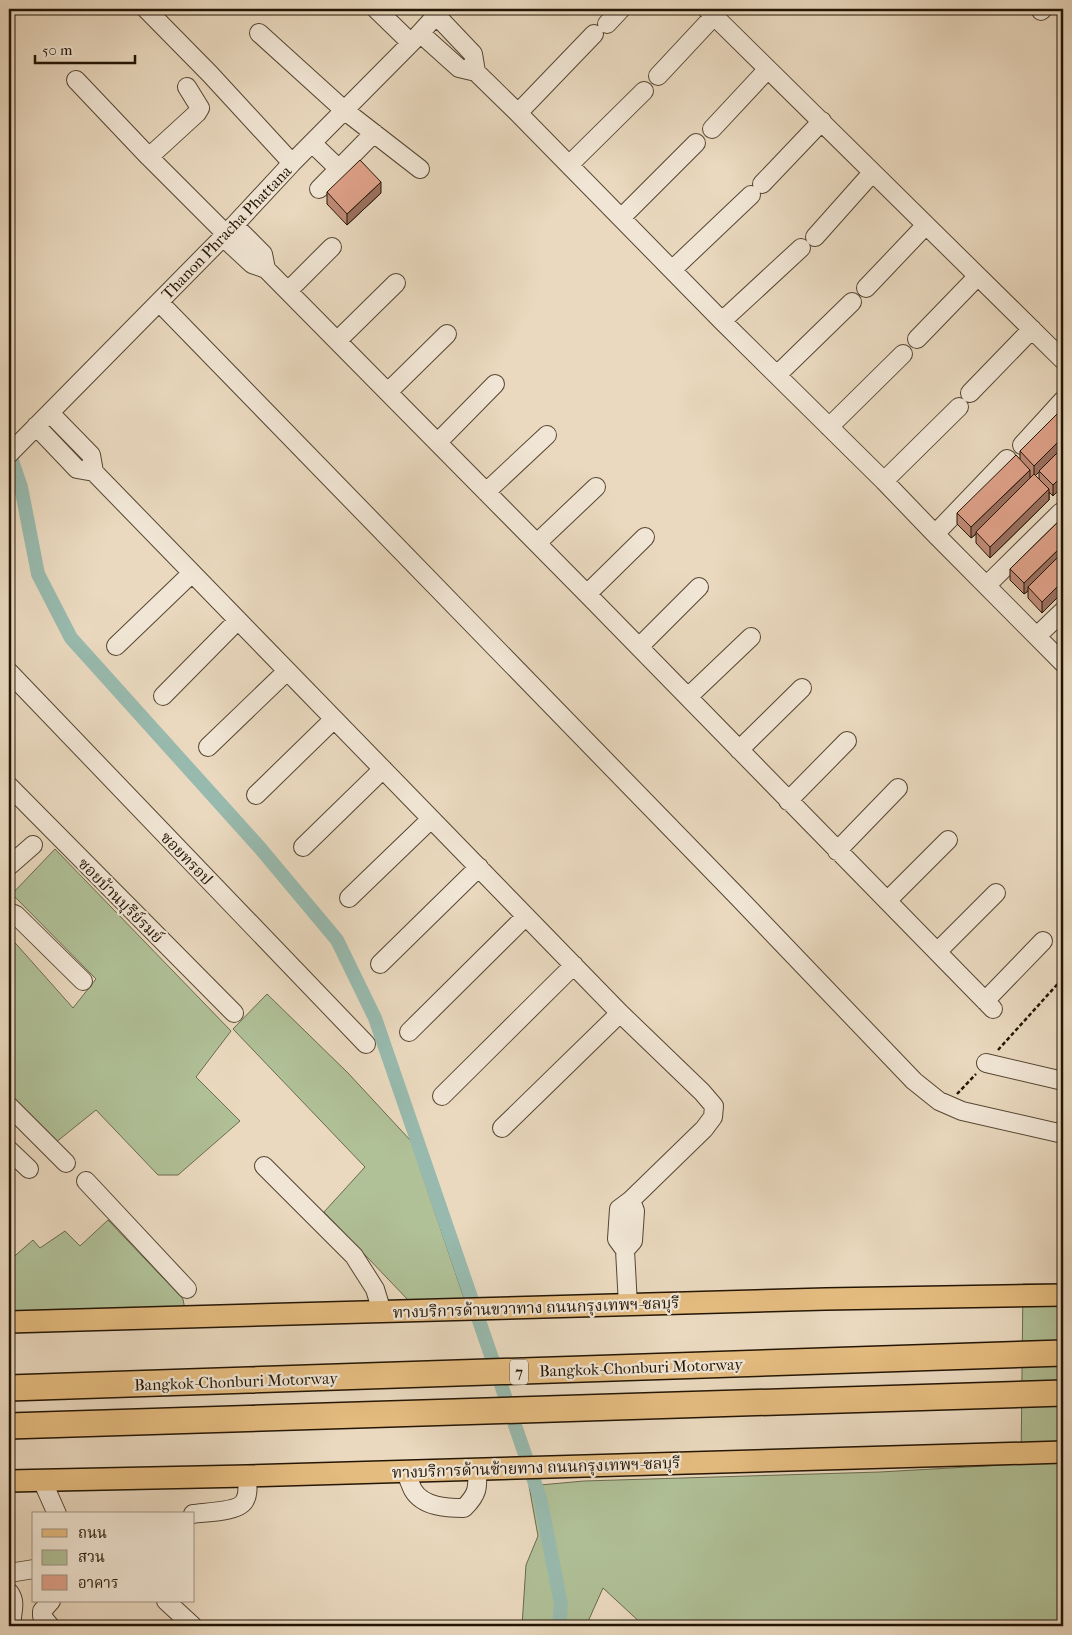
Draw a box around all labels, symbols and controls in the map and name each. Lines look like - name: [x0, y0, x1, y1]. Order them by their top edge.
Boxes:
- scale bar: [35, 32, 135, 64]
- text: 50 m: [42, 41, 73, 59]
- street label: Thanon Phracha Phattana: [157, 161, 296, 303]
- street label: ซอยทรอป: [157, 828, 217, 889]
- street label: ซอยบ้านบุรีย์รมย์: [73, 854, 167, 948]
- street label: ทางบริการด้านขวาทาง ถนนกรุงเทพฯ-ชลบุรี: [392, 1293, 680, 1324]
- street label: Bangkok-Chonburi Motorway: [539, 1354, 744, 1381]
- road number: 7: [510, 1360, 528, 1384]
- street label: Bangkok-Chonburi Motorway: [134, 1368, 339, 1395]
- street label: ทางบริการด้านซ้ายทาง ถนนกรุงเทพฯ-ชลบุรี: [391, 1453, 681, 1484]
- legend: [32, 1512, 195, 1602]
- text: ถนน: [78, 1524, 107, 1542]
- text: สวน: [78, 1548, 105, 1566]
- text: อาคาร: [78, 1574, 118, 1592]

